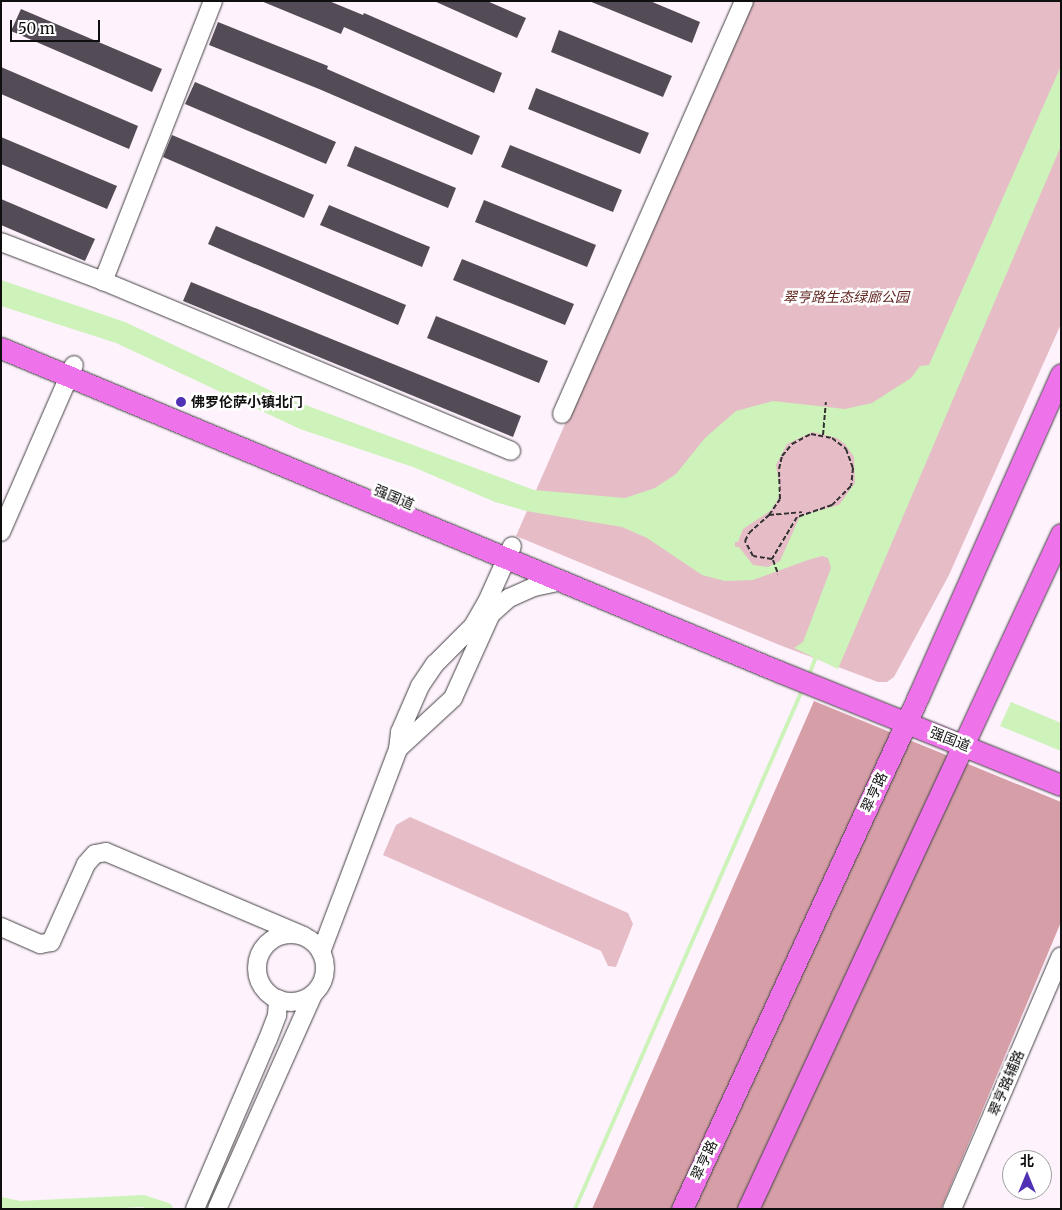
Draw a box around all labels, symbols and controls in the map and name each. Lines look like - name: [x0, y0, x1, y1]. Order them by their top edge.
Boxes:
- scale bar: [12, 10, 102, 42]
- text: 50 m: [18, 19, 55, 38]
- park label: 翠亨路生态绿廊公园: [783, 289, 909, 305]
- place label: 佛罗伦萨小镇北门: [191, 394, 303, 410]
- marker: 佛罗伦萨小镇北门: [175, 396, 187, 408]
- street label: 强国道: [371, 481, 417, 513]
- street label: 强国道: [927, 723, 973, 755]
- street label: 翠亨路: [858, 769, 890, 815]
- street label: 翠亨路辅路: [985, 1048, 1027, 1118]
- street label: 翠亨路: [688, 1137, 720, 1183]
- north arrow: [1002, 1150, 1052, 1200]
- text: 北: [1020, 1152, 1034, 1170]

